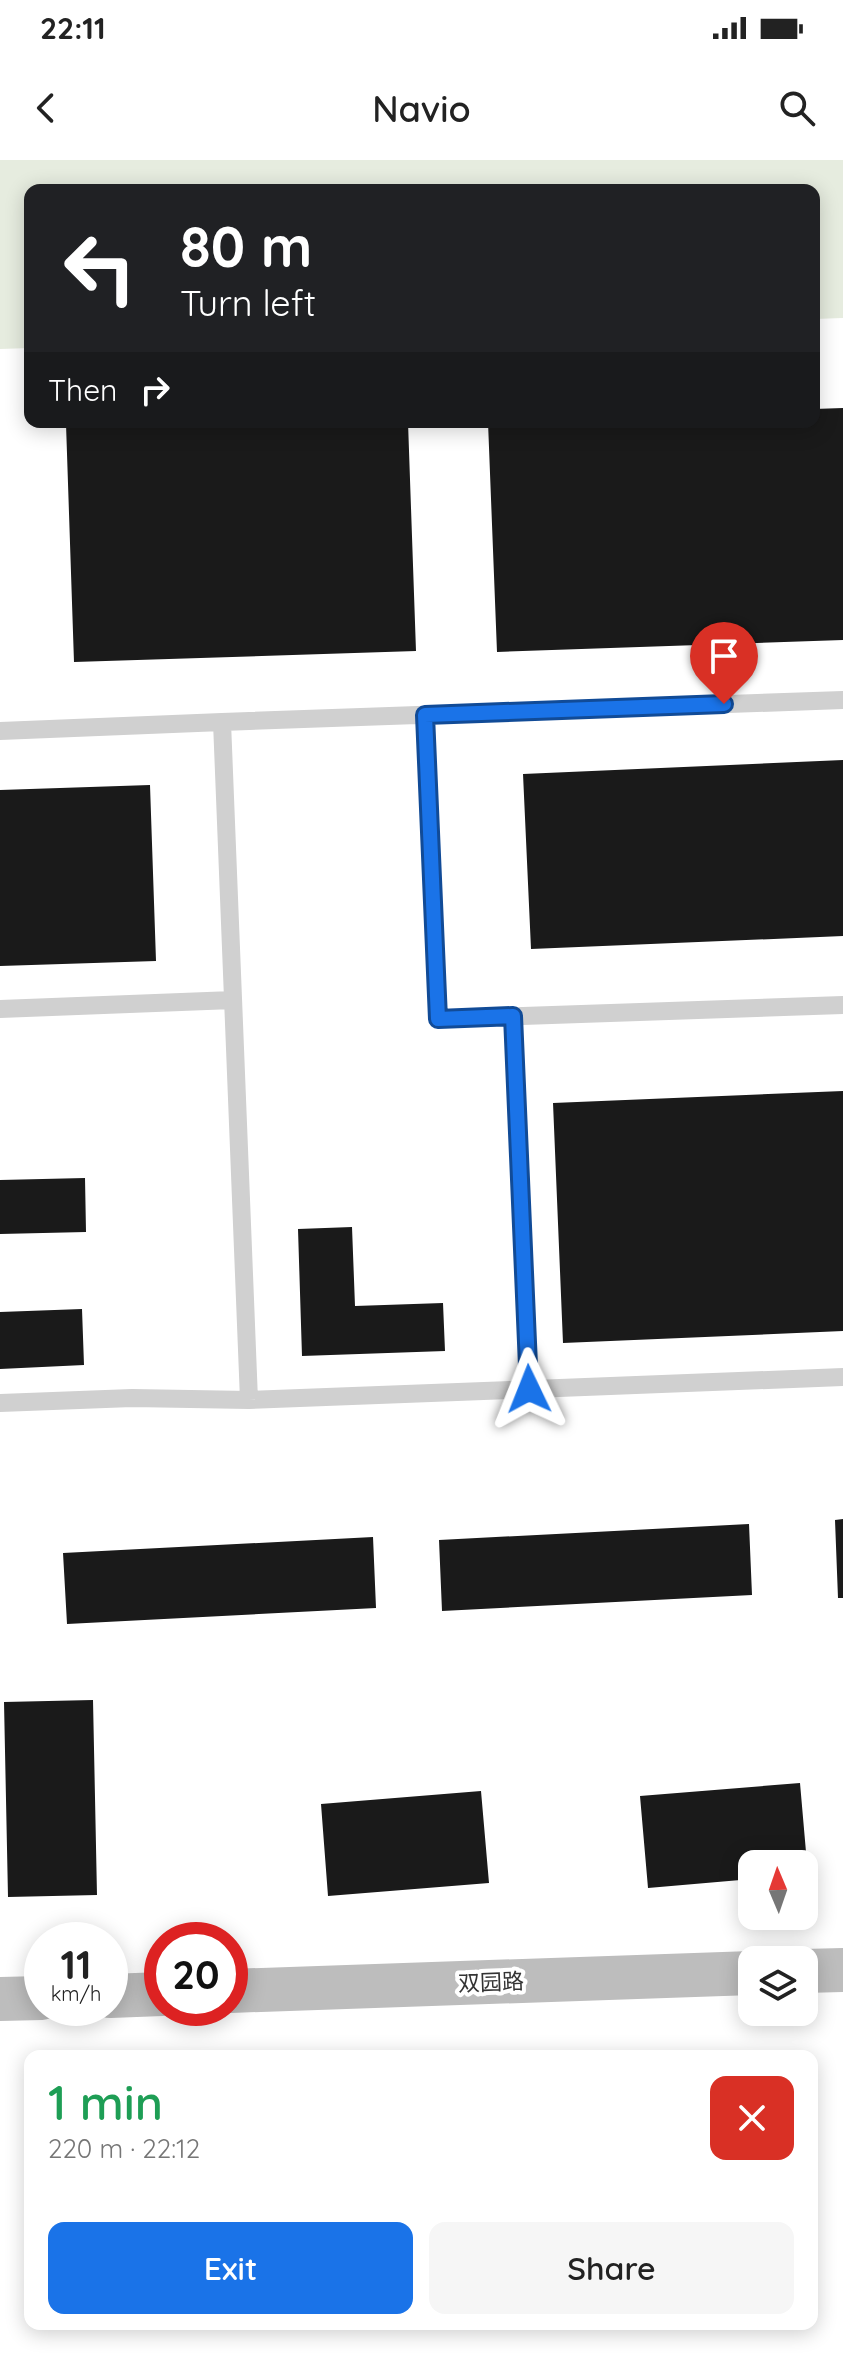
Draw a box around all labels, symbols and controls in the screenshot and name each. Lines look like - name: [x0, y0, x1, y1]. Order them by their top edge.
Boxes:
- text: 22:11: [40, 9, 106, 47]
- icon: back: [24, 86, 68, 130]
- text: Navio: [372, 86, 471, 131]
- icon: search: [775, 86, 819, 130]
- text: 80 m: [180, 211, 312, 281]
- icon: left: [48, 216, 152, 320]
- text: Turn left: [180, 280, 316, 325]
- icon: right: [133, 368, 177, 412]
- text: Then: [48, 371, 117, 409]
- pin: [690, 622, 758, 704]
- icon: arrive: [702, 634, 746, 678]
- position arrow: [487, 1347, 571, 1431]
- north arrow: [738, 1850, 818, 1930]
- map controls: [738, 1850, 818, 2026]
- speed limit sign: 20: [144, 1922, 248, 2026]
- text: 11: [60, 1939, 92, 1989]
- button: layers: [738, 1946, 818, 2026]
- street label: 双园路: [458, 1967, 524, 1997]
- text: km/h: [51, 1981, 101, 2006]
- text: 1 min: [48, 2072, 163, 2132]
- button: close: [710, 2076, 794, 2160]
- text: 220 m · 22:12: [48, 2132, 200, 2165]
- button: Exit: [48, 2222, 413, 2314]
- button: Share: [429, 2222, 794, 2314]

